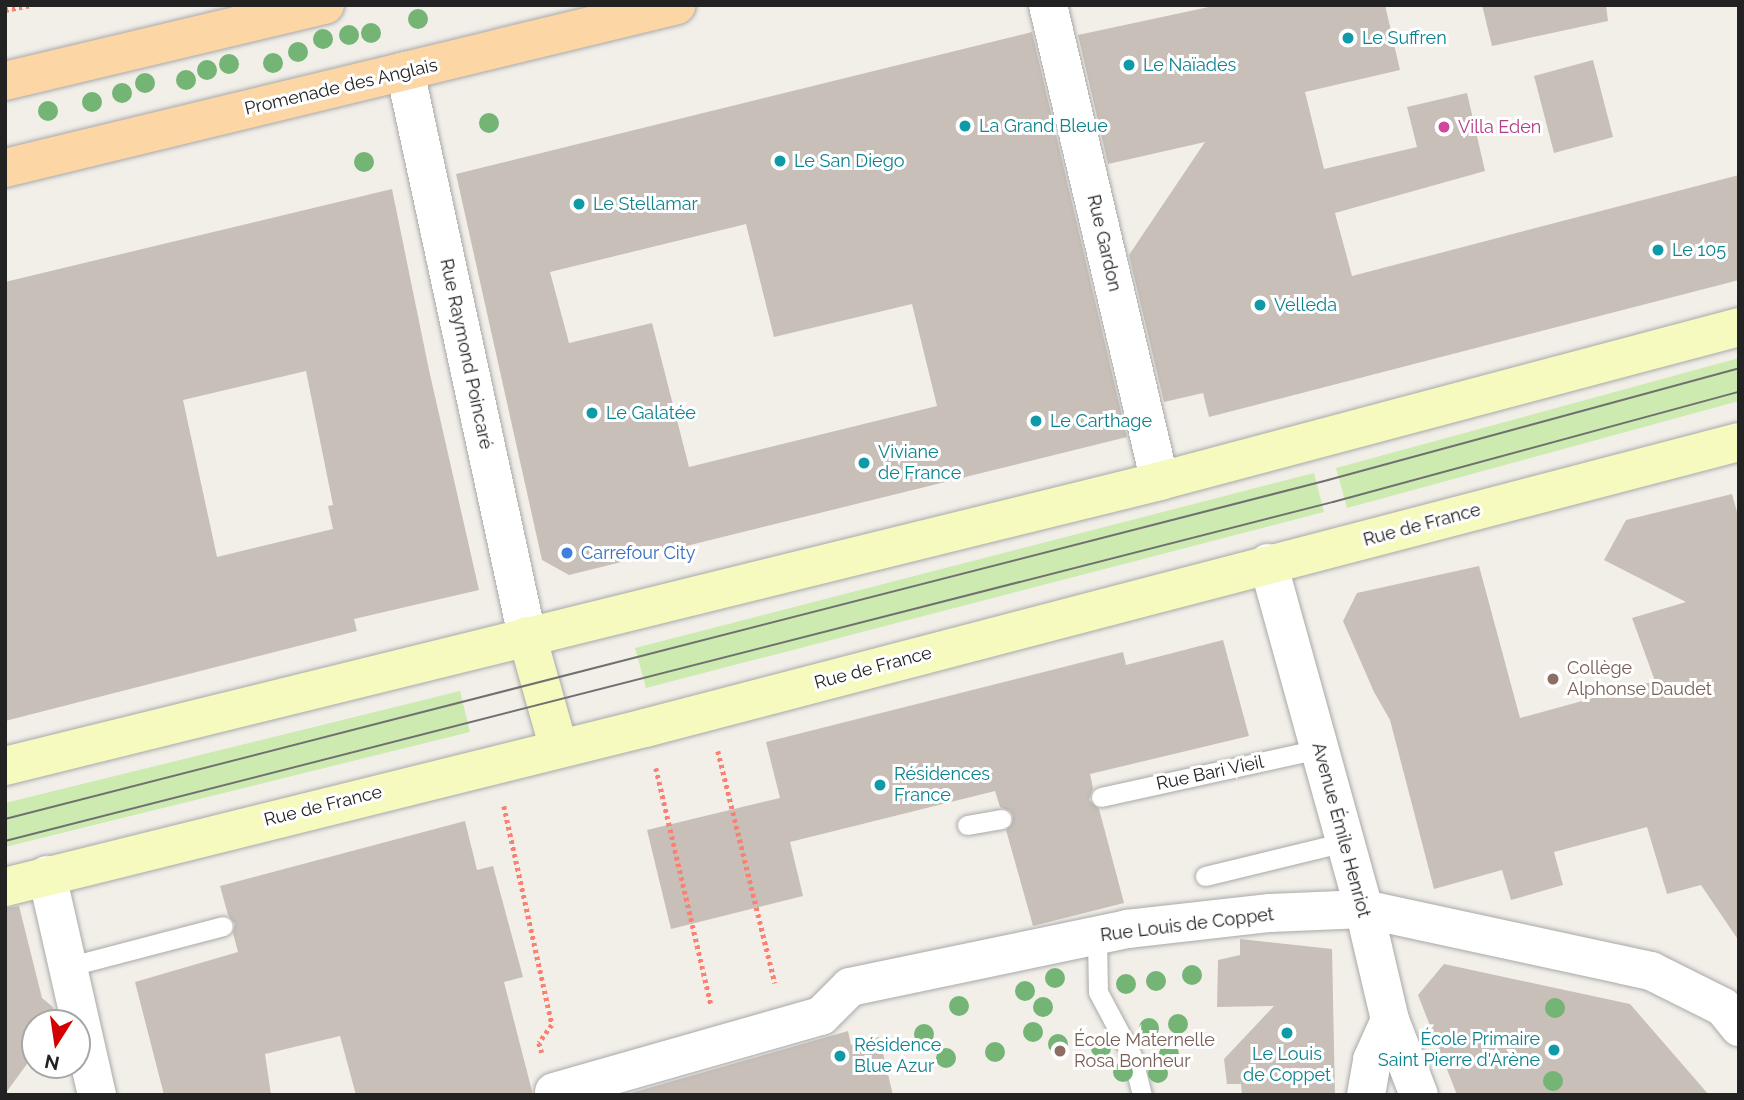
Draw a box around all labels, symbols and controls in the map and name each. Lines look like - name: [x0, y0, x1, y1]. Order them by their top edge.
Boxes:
- place label: Le Suffren: [1362, 27, 1447, 49]
- marker: Le Suffren: [1340, 30, 1356, 46]
- street label: Promenade des Anglais: [242, 54, 440, 120]
- place label: Le Naïades: [1143, 54, 1236, 76]
- marker: Le Naïades: [1121, 57, 1137, 73]
- place label: La Grand Bleue: [979, 115, 1108, 137]
- place label: Villa Eden: [1458, 116, 1541, 138]
- marker: La Grand Bleue: [957, 118, 973, 134]
- marker: Villa Eden: [1436, 119, 1452, 135]
- place label: Le San Diego: [794, 150, 904, 172]
- marker: Le San Diego: [772, 153, 788, 169]
- place label: Le Stellamar: [593, 193, 698, 215]
- street label: Rue Gardon: [1082, 193, 1126, 293]
- marker: Le Stellamar: [571, 196, 587, 212]
- place label: Le 105: [1672, 239, 1726, 261]
- marker: Le 105: [1650, 242, 1666, 258]
- street label: Rue Raymond Poincaré: [435, 257, 497, 451]
- place label: Velleda: [1274, 294, 1337, 316]
- marker: Velleda: [1252, 297, 1268, 313]
- place label: Le Galatée: [606, 402, 696, 424]
- marker: Le Galatée: [584, 405, 600, 421]
- place label: Le Carthage: [1050, 410, 1152, 432]
- marker: Le Carthage: [1028, 413, 1044, 429]
- place label: Viviane de France: [878, 442, 961, 484]
- marker: Viviane de France: [856, 455, 872, 471]
- street label: Rue de France: [1361, 499, 1483, 551]
- place label: Carrefour City: [581, 542, 696, 564]
- marker: Carrefour City: [559, 545, 575, 561]
- street label: Rue de France: [812, 642, 934, 694]
- place label: Collège Alphonse Daudet: [1567, 658, 1712, 700]
- marker: Collège Alphonse Daudet: [1545, 671, 1561, 687]
- street label: Avenue Émile Henriot: [1307, 740, 1375, 920]
- street label: Rue Bari Vieil: [1154, 751, 1266, 795]
- place label: Résidences France: [894, 764, 990, 806]
- marker: Résidences France: [872, 777, 888, 793]
- street label: Rue de France: [262, 781, 384, 831]
- street label: Rue Louis de Coppet: [1099, 904, 1275, 946]
- north arrow: [21, 1009, 91, 1079]
- marker: Le Louis de Coppet: [1279, 1025, 1295, 1041]
- place label: École Primaire Saint Pierre d'Arène: [1378, 1029, 1540, 1072]
- place label: École Maternelle Rosa Bonheur: [1074, 1030, 1215, 1072]
- place label: Résidence Blue Azur: [854, 1035, 941, 1078]
- marker: École Primaire Saint Pierre d'Arène: [1546, 1042, 1562, 1058]
- marker: École Maternelle Rosa Bonheur: [1052, 1043, 1068, 1059]
- place label: Le Louis de Coppet: [1243, 1044, 1331, 1086]
- marker: Résidence Blue Azur: [832, 1048, 848, 1064]
- text: N: [43, 1050, 61, 1075]

